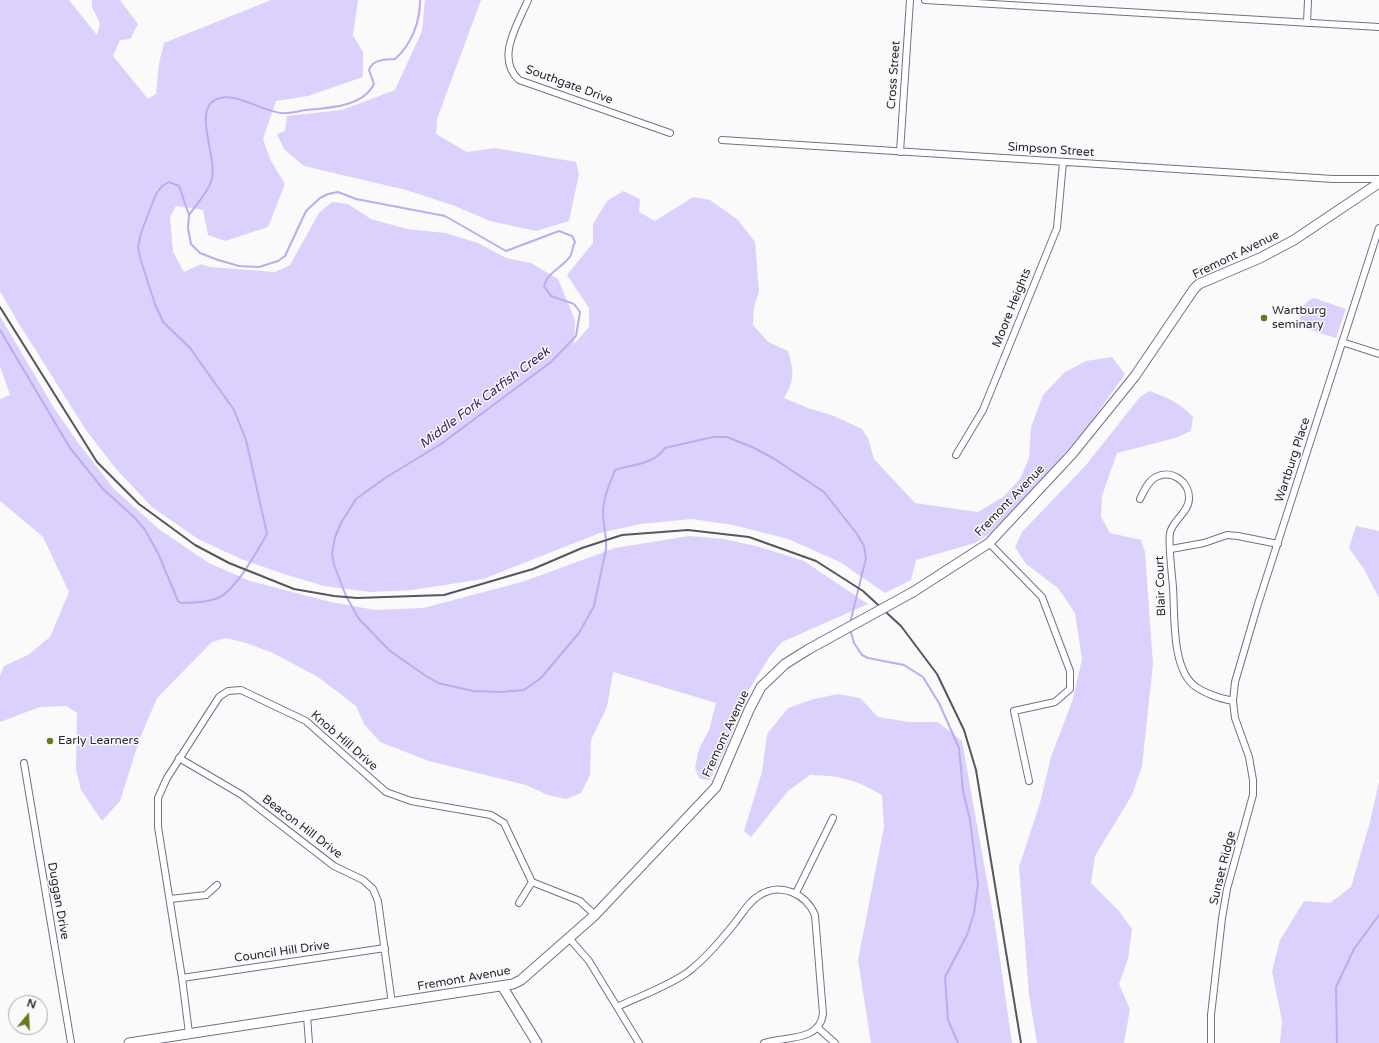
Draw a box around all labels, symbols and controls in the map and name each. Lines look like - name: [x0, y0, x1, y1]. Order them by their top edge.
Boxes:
- street label: Cross Street: [884, 40, 904, 110]
- street label: Southgate Drive: [523, 62, 615, 108]
- street label: Simpson Street: [1007, 140, 1095, 160]
- street label: Fremont Avenue: [1190, 228, 1282, 282]
- street label: Moore Heights: [990, 266, 1034, 350]
- place label: Wartburg seminary: [1272, 304, 1326, 332]
- marker: Wartburg seminary: [1259, 313, 1269, 323]
- water label: Middle Fork Catfish Creek: [417, 344, 553, 452]
- street label: Wartburg Place: [1272, 416, 1314, 504]
- street label: Fremont Avenue: [972, 462, 1048, 540]
- street label: Blair Court: [1153, 555, 1169, 617]
- street label: Fremont Avenue: [700, 688, 752, 780]
- street label: Knob Hill Drive: [308, 708, 380, 774]
- place label: Early Learners: [58, 734, 139, 748]
- marker: Early Learners: [45, 736, 55, 746]
- street label: Beacon Hill Drive: [259, 792, 345, 862]
- street label: Sunset Ridge: [1207, 830, 1239, 906]
- street label: Duggan Drive: [44, 861, 72, 941]
- street label: Council Hill Drive: [233, 938, 331, 966]
- street label: Fremont Avenue: [416, 964, 512, 994]
- north arrow: [8, 995, 48, 1035]
- text: N: [25, 997, 38, 1012]

